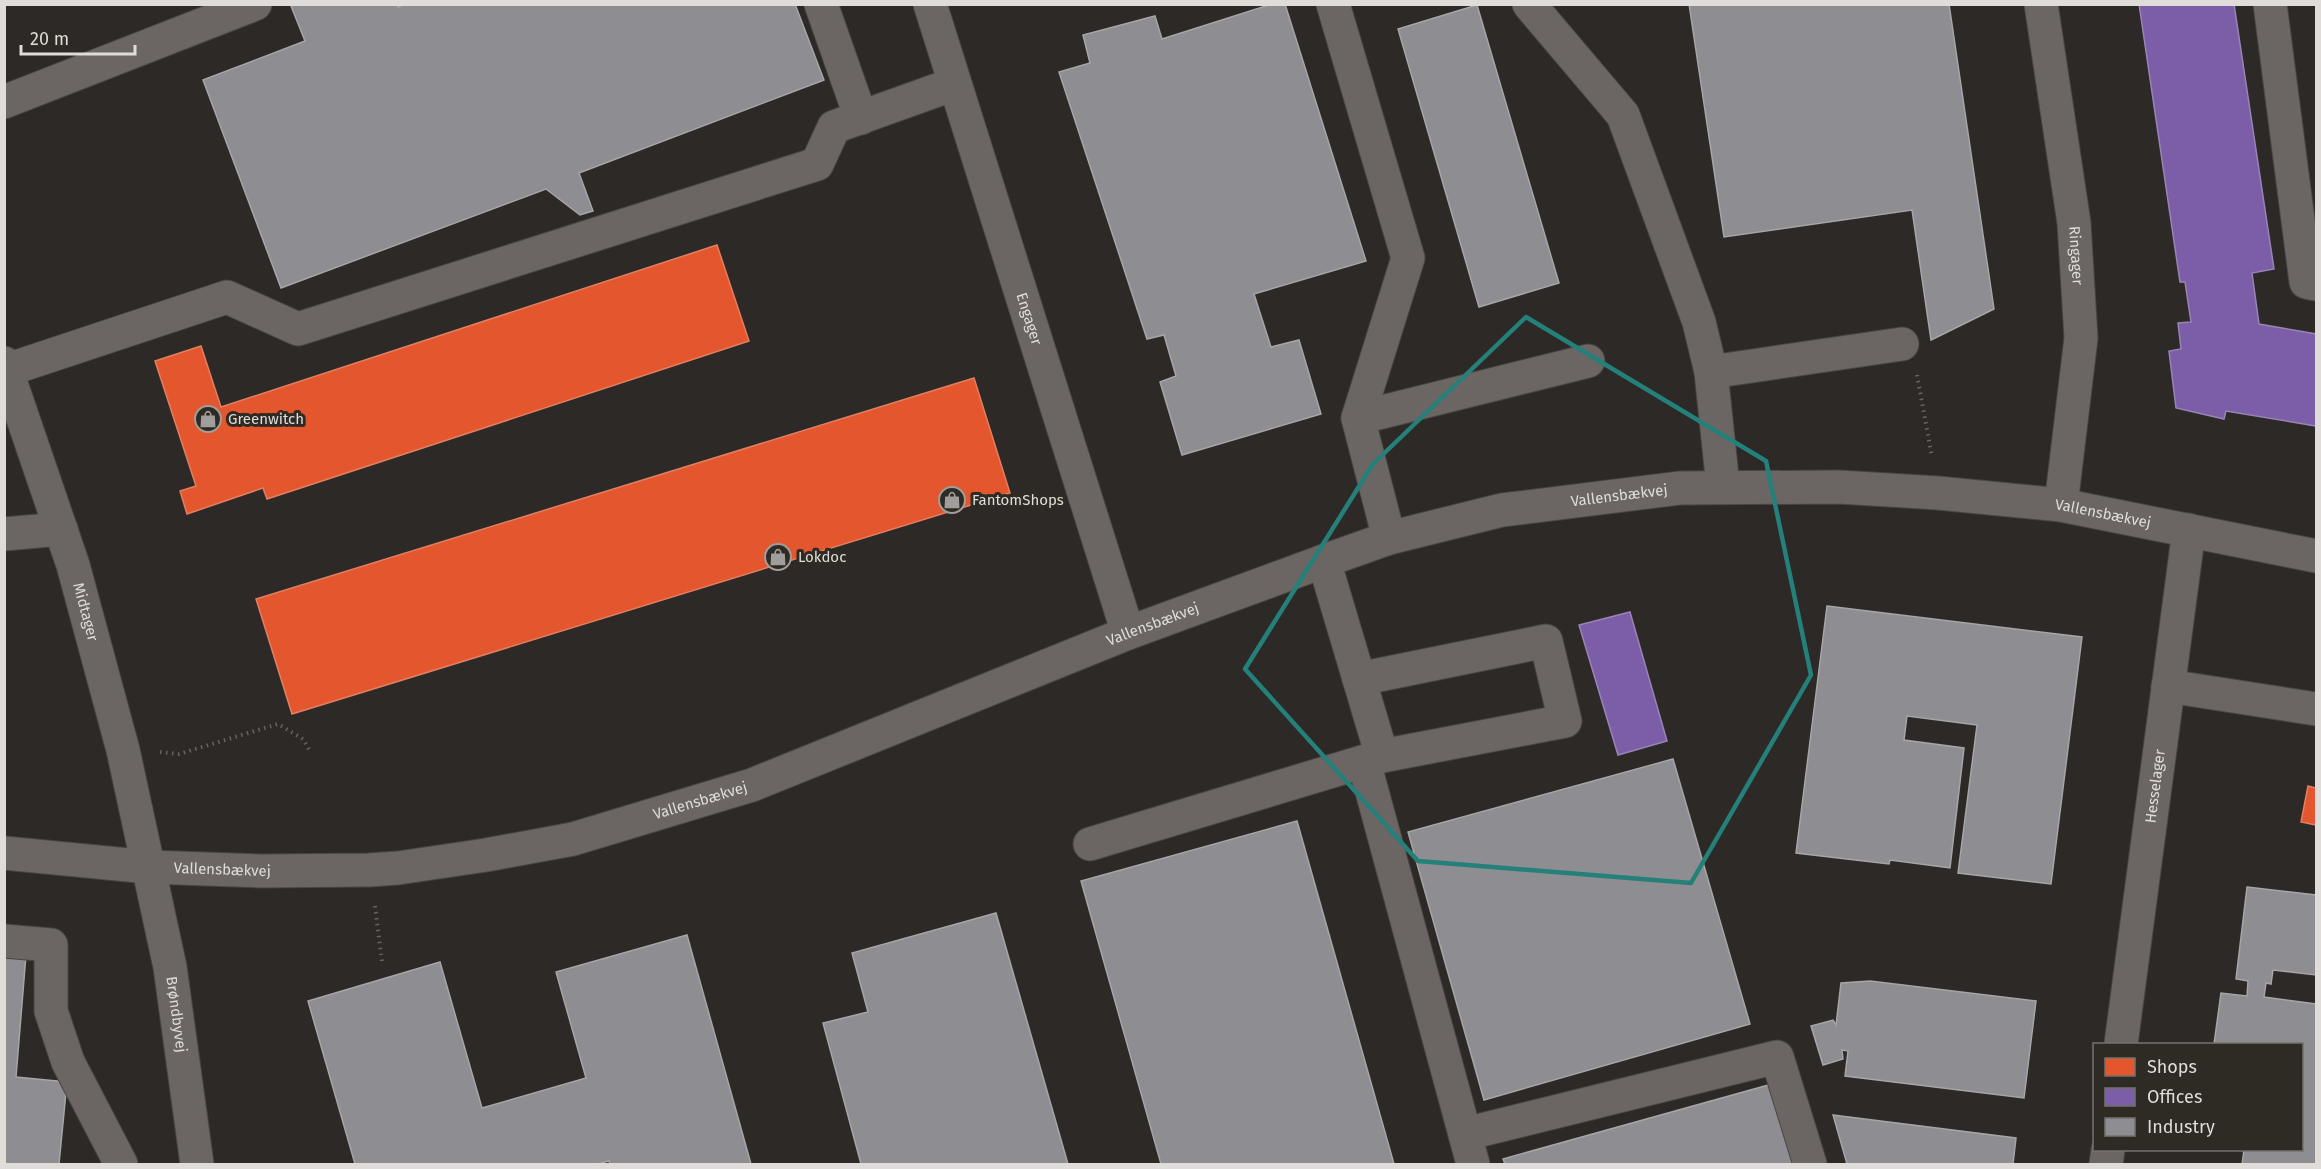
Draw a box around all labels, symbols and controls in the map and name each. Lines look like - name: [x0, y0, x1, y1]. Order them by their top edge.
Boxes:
- scale bar: [21, 18, 135, 56]
- text: 20 m: [30, 28, 69, 50]
- street label: Ringager: [2065, 225, 2087, 286]
- street label: Engager: [1012, 290, 1046, 347]
- shop icon: Greenwitch: [193, 404, 223, 434]
- place label: Greenwitch: [228, 410, 304, 428]
- street label: Vallensbækvej: [1570, 481, 1669, 510]
- shop icon: FantomShops: [937, 485, 967, 515]
- place label: FantomShops: [972, 491, 1064, 509]
- street label: Vallensbækvej: [2054, 495, 2153, 532]
- shop icon: Lokdoc: [763, 542, 793, 572]
- place label: Lokdoc: [798, 548, 846, 566]
- street label: Midtager: [69, 581, 102, 643]
- street label: Vallensbækvej: [1104, 599, 1201, 650]
- street label: Hesselager: [2141, 748, 2169, 824]
- street label: Vallensbækvej: [651, 778, 749, 823]
- street label: Vallensbækvej: [173, 859, 271, 880]
- street label: Brøndbyvej: [162, 975, 191, 1054]
- legend: [2093, 1043, 2303, 1151]
- text: Shops: [2147, 1056, 2197, 1078]
- text: Offices: [2147, 1086, 2202, 1108]
- text: Industry: [2147, 1116, 2215, 1138]

